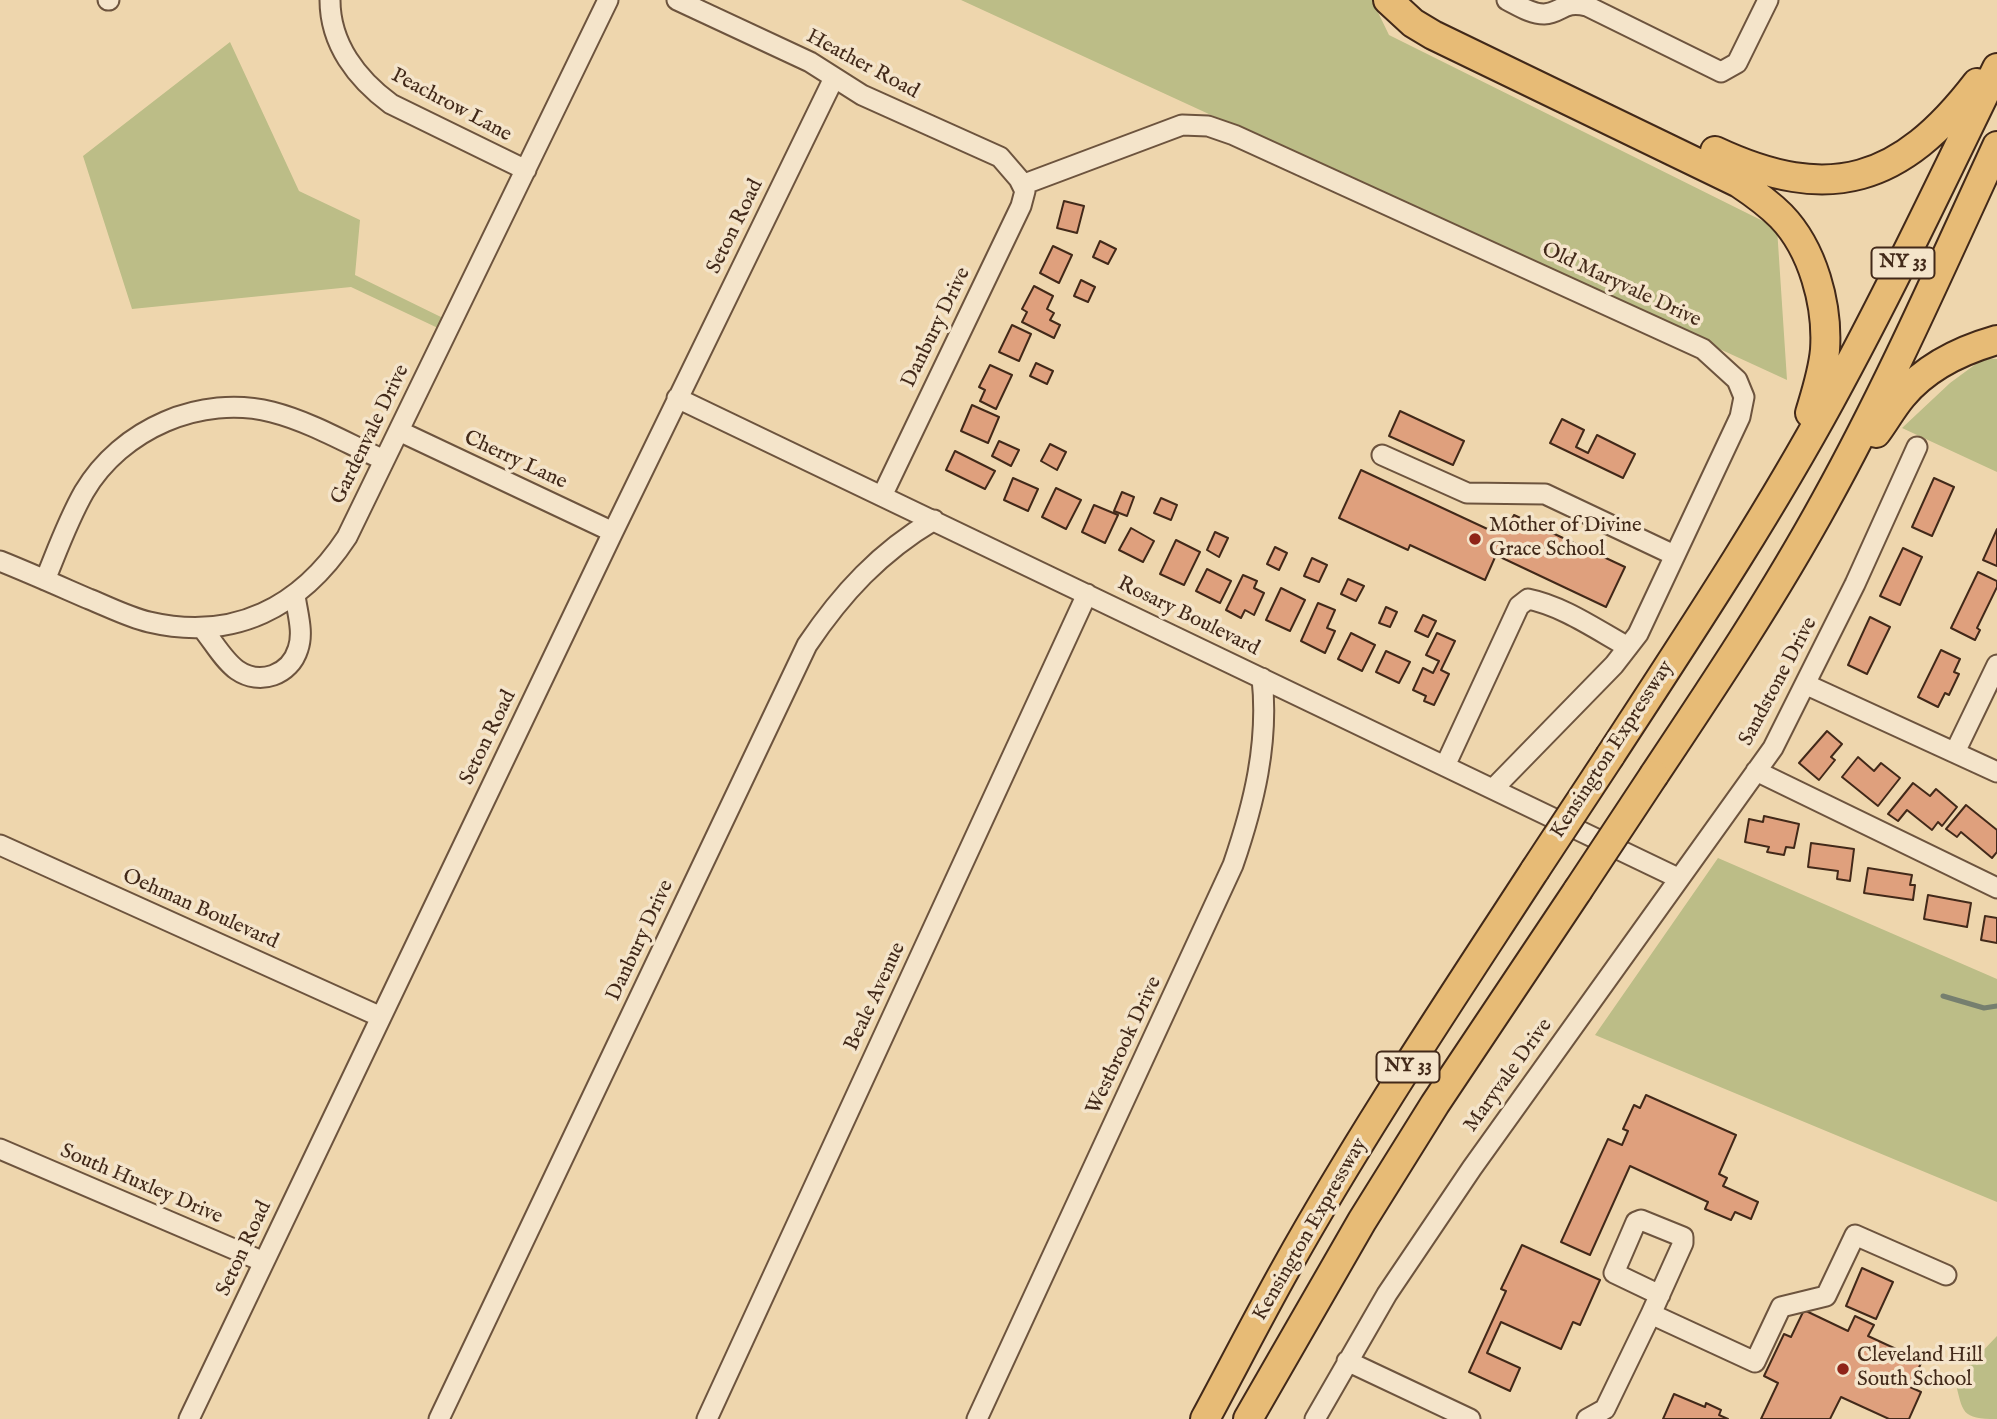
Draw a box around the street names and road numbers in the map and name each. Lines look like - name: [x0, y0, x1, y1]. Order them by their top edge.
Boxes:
- street label: Heather Road: [801, 25, 923, 105]
- street label: Peachrow Lane: [386, 64, 516, 148]
- street label: Seton Road: [702, 176, 770, 278]
- street label: Old Maryvale Drive: [1537, 238, 1705, 334]
- road number: NY 33: [1871, 247, 1934, 278]
- street label: Danbury Drive: [897, 264, 977, 392]
- street label: Gardenvale Drive: [326, 361, 416, 509]
- street label: Cherry Lane: [459, 426, 571, 496]
- street label: Rosary Boulevard: [1113, 572, 1263, 662]
- street label: Sandstone Drive: [1734, 613, 1824, 751]
- street label: Kensington Expressway: [1546, 656, 1680, 844]
- street label: Seton Road: [455, 687, 523, 789]
- street label: Oehman Boulevard: [118, 864, 282, 956]
- street label: Danbury Drive: [602, 876, 680, 1006]
- street label: Beale Avenue: [840, 939, 912, 1055]
- street label: Westbrook Drive: [1082, 973, 1168, 1119]
- street label: Maryvale Drive: [1459, 1014, 1559, 1138]
- road number: NY 33: [1376, 1051, 1440, 1082]
- street label: Kensington Expressway: [1248, 1134, 1374, 1326]
- street label: South Huxley Drive: [56, 1139, 226, 1231]
- street label: Seton Road: [212, 1197, 278, 1301]

